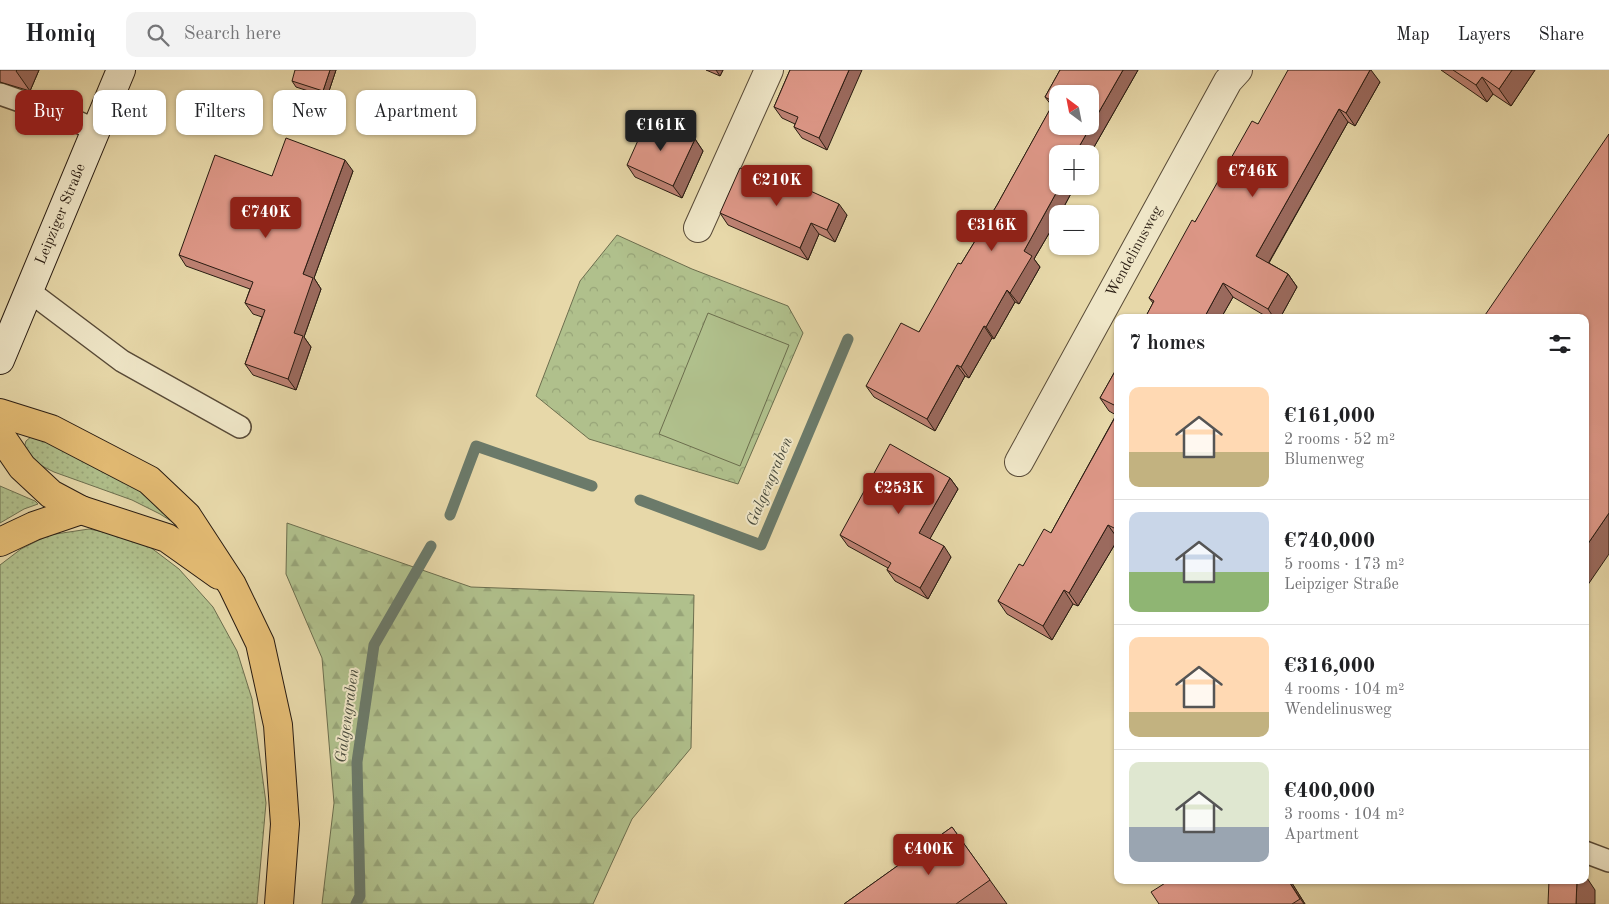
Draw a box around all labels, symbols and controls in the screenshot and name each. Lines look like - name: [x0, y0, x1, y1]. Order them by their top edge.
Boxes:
- search box: [126, 12, 476, 57]
- icon: search: [144, 21, 172, 49]
- text: Homiq: [25, 23, 96, 47]
- text: Search here: [184, 25, 281, 44]
- text: Map: [1396, 26, 1430, 44]
- text: Layers: [1458, 26, 1510, 44]
- text: Share: [1538, 26, 1584, 44]
- north arrow: [1049, 85, 1099, 135]
- map controls: [1049, 85, 1099, 255]
- chip: Buy: [15, 90, 83, 135]
- chip: Rent: [93, 90, 166, 135]
- chip: Filters: [176, 90, 263, 135]
- chip: New: [273, 90, 346, 135]
- chip: Apartment: [356, 90, 476, 135]
- pin: €161K: [626, 109, 696, 152]
- text: €161K: [636, 118, 686, 134]
- button: +: [1049, 145, 1099, 195]
- pin: €746K: [1218, 156, 1288, 198]
- street label: Leipziger Straße: [33, 161, 89, 267]
- pin: €210K: [742, 164, 812, 207]
- text: €746K: [1228, 164, 1278, 180]
- text: €210K: [752, 173, 802, 189]
- pin: €740K: [231, 196, 301, 239]
- street label: Wendelinusweg: [1104, 204, 1165, 299]
- text: €740K: [241, 205, 291, 221]
- button: −: [1049, 205, 1099, 255]
- pin: €316K: [957, 210, 1027, 252]
- text: €316K: [967, 218, 1017, 234]
- icon: filters: [1546, 330, 1574, 358]
- text: 7 homes: [1129, 333, 1205, 354]
- text: €161,000: [1284, 406, 1375, 427]
- icon: home: [1169, 407, 1229, 467]
- text: 2 rooms · 52 m²: [1284, 432, 1395, 448]
- water label: Galgengraben: [744, 435, 796, 529]
- text: Blumenweg: [1284, 452, 1364, 468]
- pin: €253K: [864, 472, 934, 515]
- text: €253K: [874, 481, 924, 497]
- text: €740,000: [1284, 531, 1375, 552]
- icon: home: [1169, 532, 1229, 592]
- text: 5 rooms · 173 m²: [1284, 557, 1404, 573]
- text: Leipziger Straße: [1284, 577, 1399, 593]
- text: €316,000: [1284, 656, 1375, 677]
- icon: home: [1169, 657, 1229, 717]
- water label: Galgengraben: [333, 668, 363, 764]
- text: 4 rooms · 104 m²: [1284, 682, 1404, 698]
- text: Wendelinusweg: [1284, 702, 1392, 718]
- text: €400,000: [1284, 781, 1375, 802]
- icon: home: [1169, 782, 1229, 842]
- text: 3 rooms · 104 m²: [1284, 807, 1404, 823]
- text: Apartment: [1284, 827, 1359, 843]
- pin: €400K: [894, 834, 964, 876]
- text: €400K: [904, 842, 954, 858]

